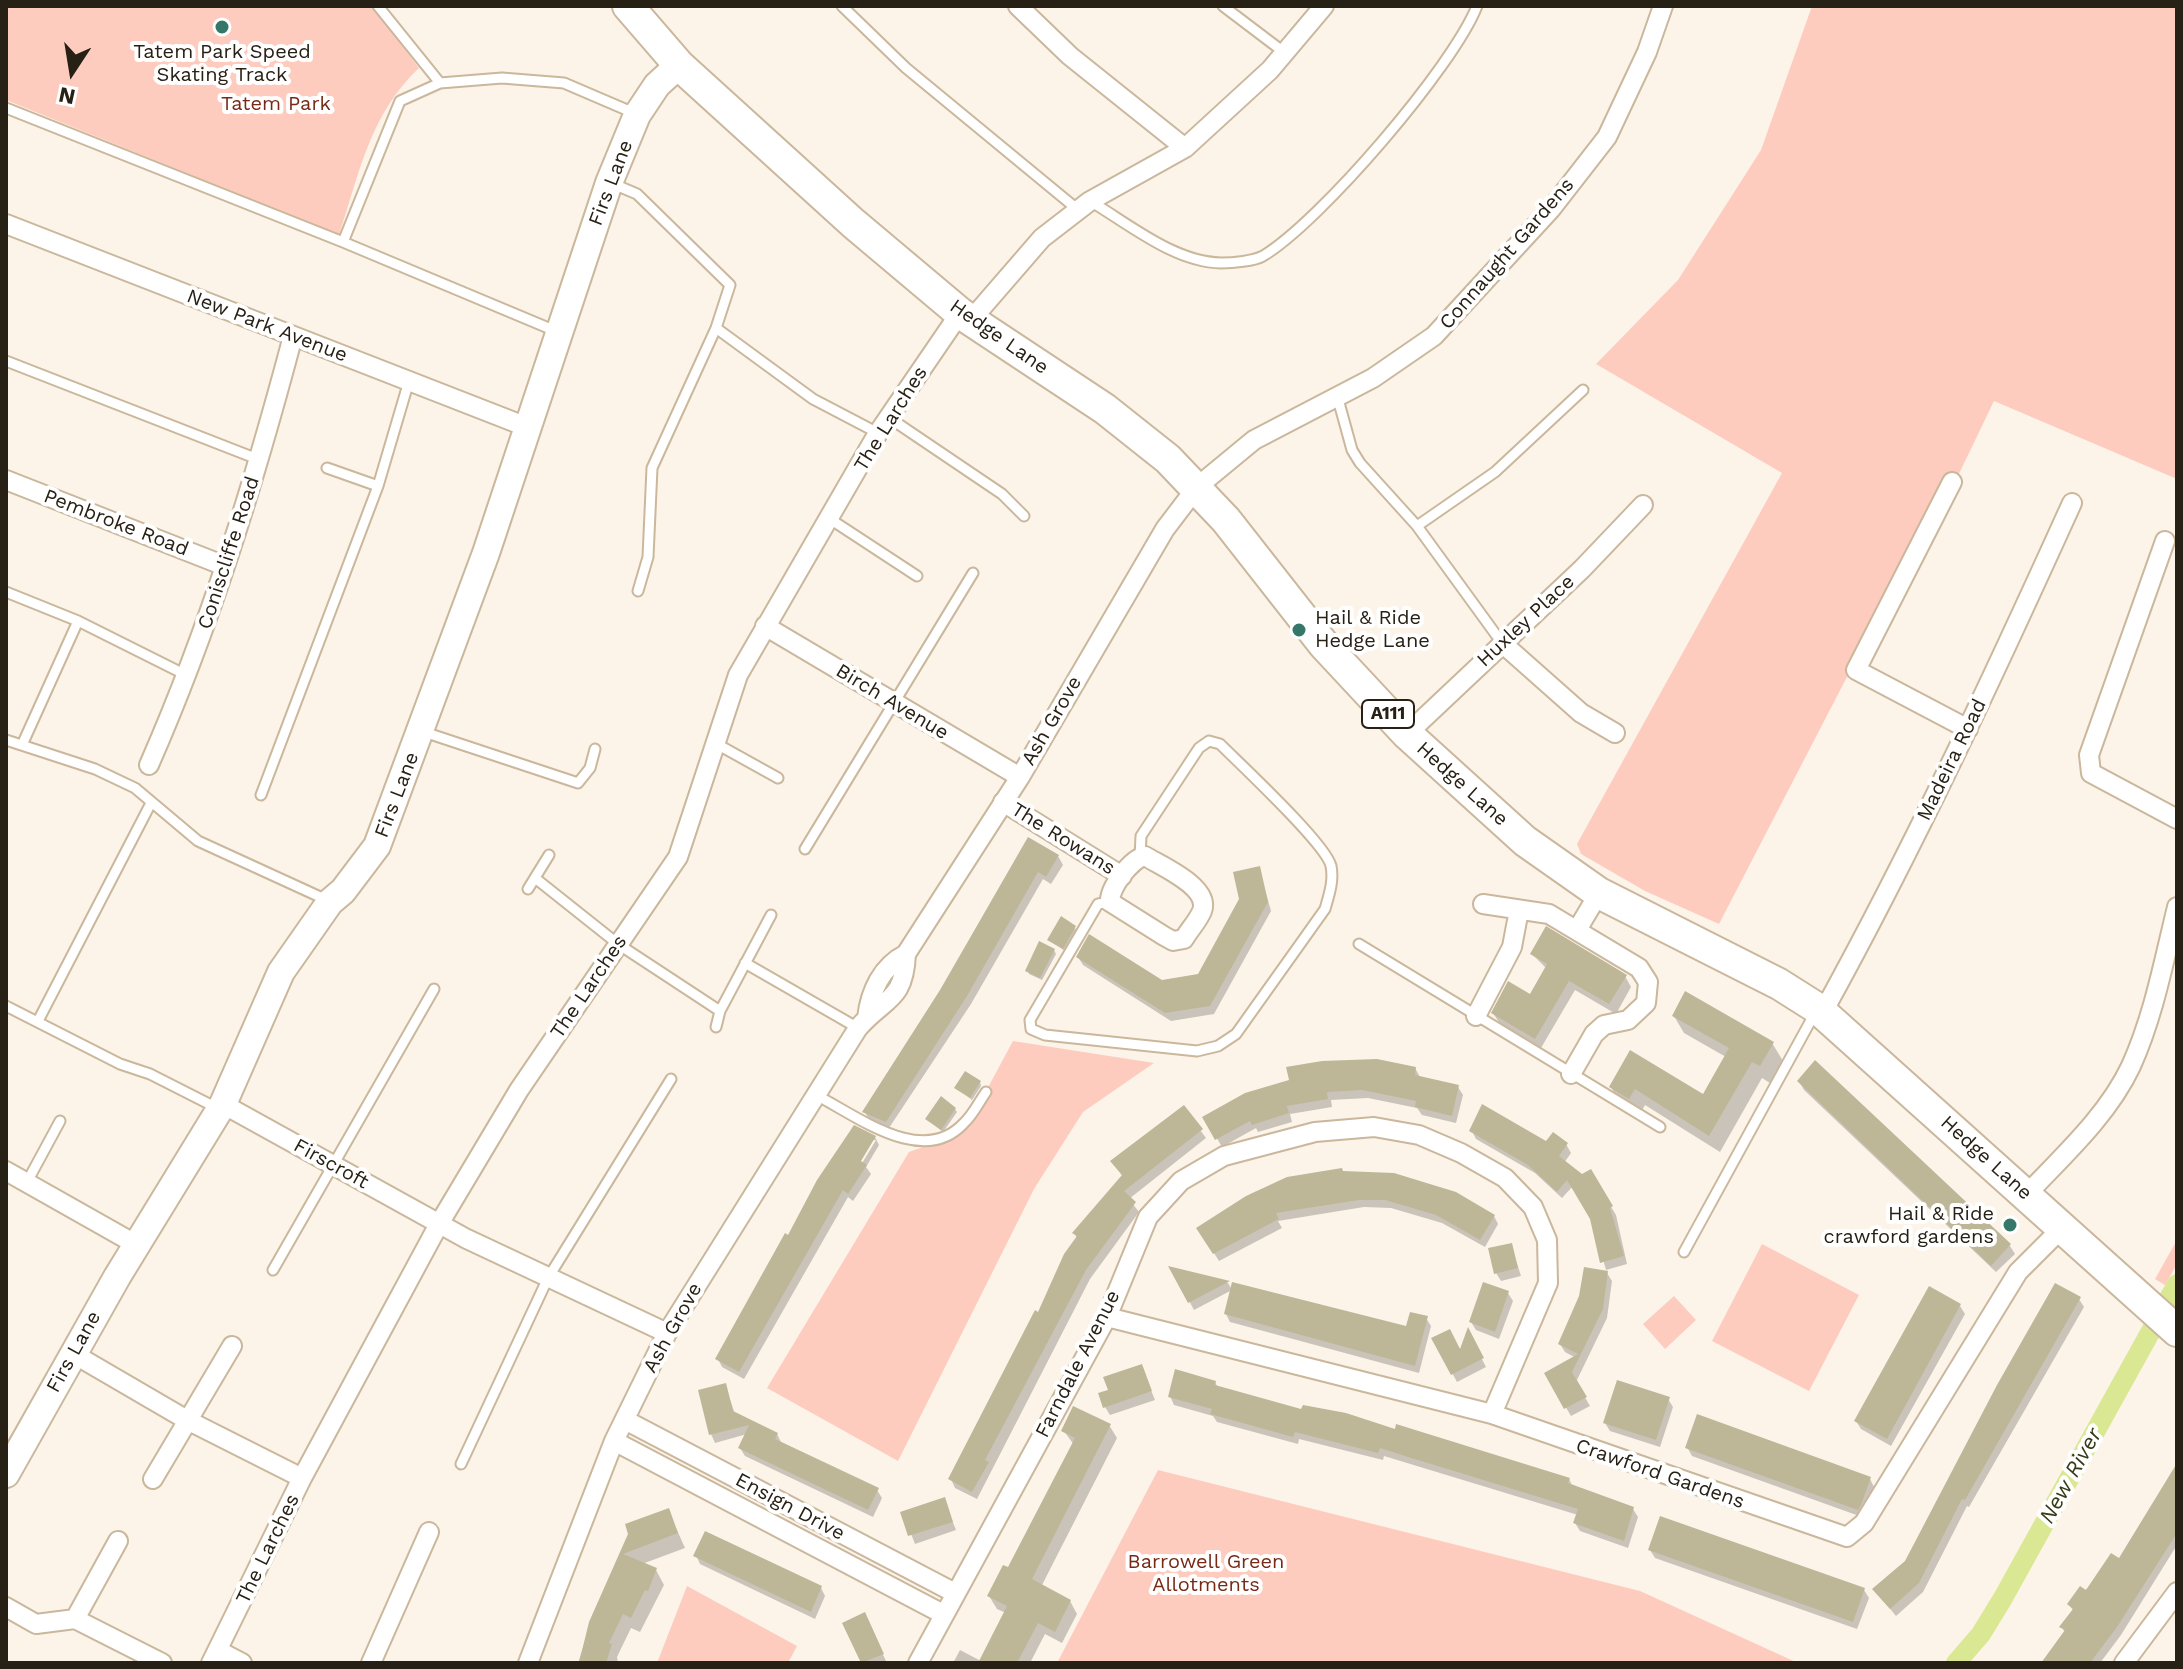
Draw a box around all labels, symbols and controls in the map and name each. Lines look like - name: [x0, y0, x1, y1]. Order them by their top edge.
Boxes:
- marker: Tatem Park Speed Skating Track: [213, 18, 231, 36]
- north arrow: [32, 32, 112, 112]
- place label: Tatem Park Speed Skating Track: [133, 40, 311, 87]
- text: N: [56, 82, 77, 110]
- park label: Tatem Park: [221, 92, 331, 116]
- street label: Firs Lane: [584, 137, 638, 229]
- street label: Connaught Gardens: [1435, 173, 1579, 335]
- street label: New Park Avenue: [183, 284, 351, 368]
- street label: Hedge Lane: [945, 294, 1053, 380]
- street label: The Larches: [849, 362, 933, 476]
- street label: Coniscliffe Road: [193, 474, 265, 632]
- street label: Pembroke Road: [40, 484, 192, 562]
- street label: Huxley Place: [1472, 570, 1580, 672]
- place label: Hail & Ride Hedge Lane: [1315, 606, 1430, 653]
- marker: Hail & Ride Hedge Lane: [1290, 621, 1308, 639]
- street label: Birch Avenue: [831, 659, 953, 745]
- street label: Ash Grove: [1017, 672, 1087, 770]
- street label: Madeira Road: [1912, 695, 1992, 825]
- road number: A111: [1362, 700, 1414, 728]
- street label: Hedge Lane: [1411, 737, 1513, 831]
- street label: Firs Lane: [370, 749, 424, 841]
- street label: The Rowans: [1007, 798, 1119, 880]
- street label: The Larches: [546, 931, 632, 1043]
- street label: Hedge Lane: [1935, 1111, 2037, 1205]
- street label: Firscroft: [289, 1134, 373, 1194]
- place label: Hail & Ride crawford gardens: [1824, 1202, 1994, 1249]
- marker: Hail & Ride crawford gardens: [2001, 1216, 2019, 1234]
- street label: Ash Grove: [638, 1279, 708, 1377]
- street label: Farndale Avenue: [1031, 1286, 1125, 1442]
- street label: Firs Lane: [42, 1307, 106, 1397]
- water label: New River: [2034, 1424, 2108, 1528]
- street label: Crawford Gardens: [1572, 1434, 1748, 1514]
- street label: Ensign Drive: [731, 1468, 849, 1546]
- street label: The Larches: [231, 1490, 305, 1608]
- park label: Barrowell Green Allotments: [1128, 1550, 1284, 1597]

